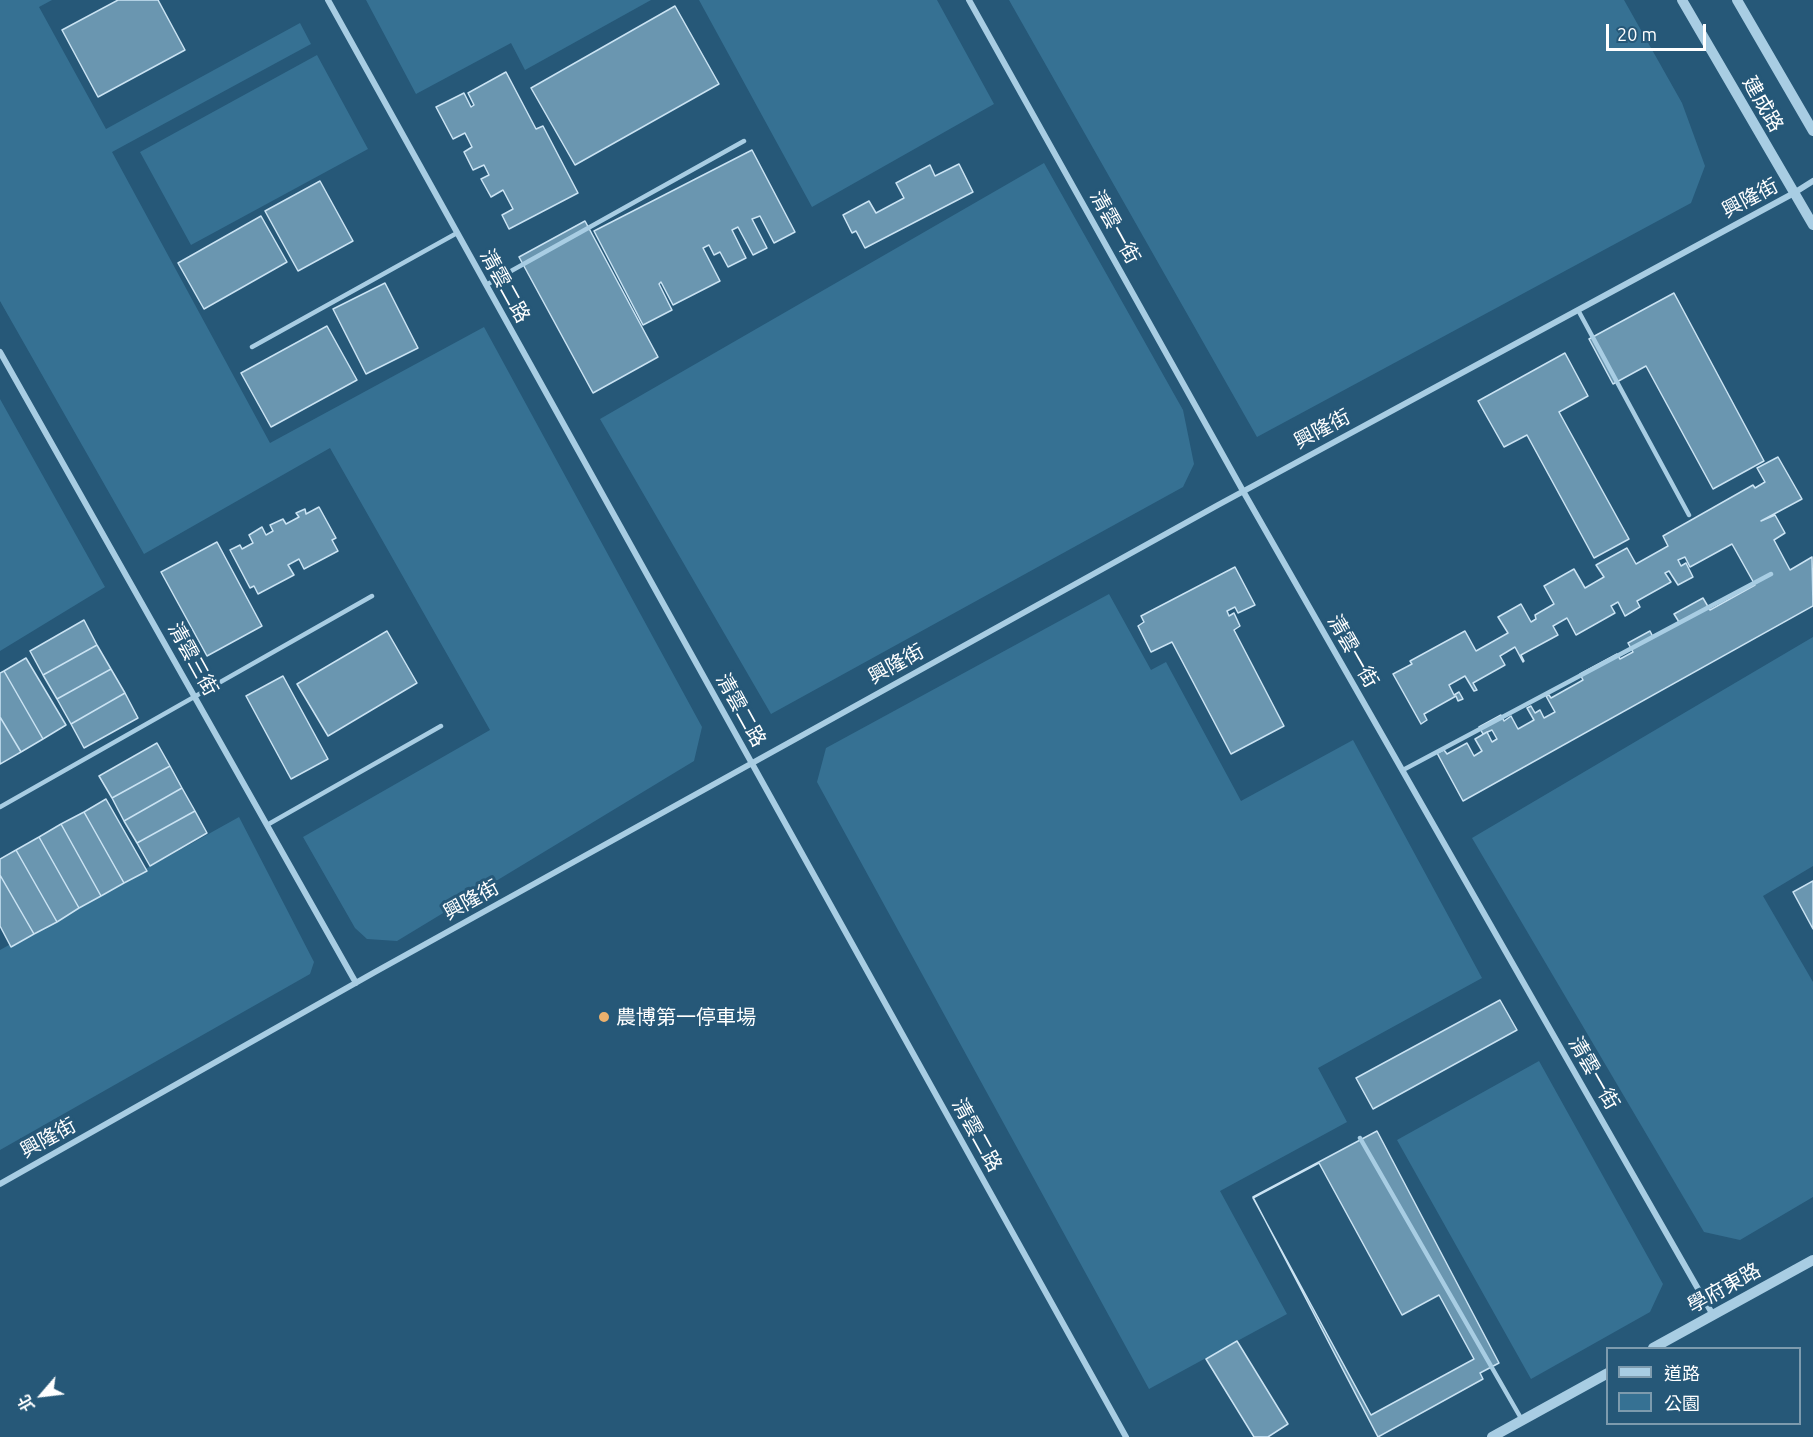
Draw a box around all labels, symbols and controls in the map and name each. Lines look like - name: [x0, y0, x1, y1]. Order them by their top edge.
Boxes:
- scale bar: [1609, 12, 1710, 50]
- text: 20 m: [1617, 24, 1657, 44]
- street label: 建成路: [1738, 72, 1788, 136]
- street label: 興隆街: [1718, 173, 1782, 223]
- street label: 清雲一街: [1085, 186, 1145, 268]
- street label: 清雲二路: [475, 245, 535, 327]
- street label: 興隆街: [1290, 404, 1354, 454]
- street label: 清雲一街: [1323, 610, 1383, 692]
- street label: 清雲三街: [163, 618, 223, 700]
- street label: 興隆街: [864, 639, 928, 689]
- street label: 清雲二路: [711, 669, 771, 751]
- street label: 興隆街: [439, 875, 503, 925]
- place label: 農博第一停車場: [616, 1005, 756, 1029]
- marker: 農博第一停車場: [597, 1010, 611, 1024]
- street label: 清雲一街: [1564, 1032, 1624, 1114]
- street label: 清雲二路: [947, 1094, 1007, 1176]
- street label: 興隆街: [16, 1113, 80, 1163]
- street label: 學府東路: [1683, 1258, 1765, 1318]
- legend: [1606, 1347, 1801, 1425]
- text: 道路: [1664, 1363, 1700, 1383]
- north arrow: [12, 1365, 72, 1425]
- text: 北: [14, 1392, 38, 1415]
- text: 公園: [1664, 1393, 1700, 1413]

